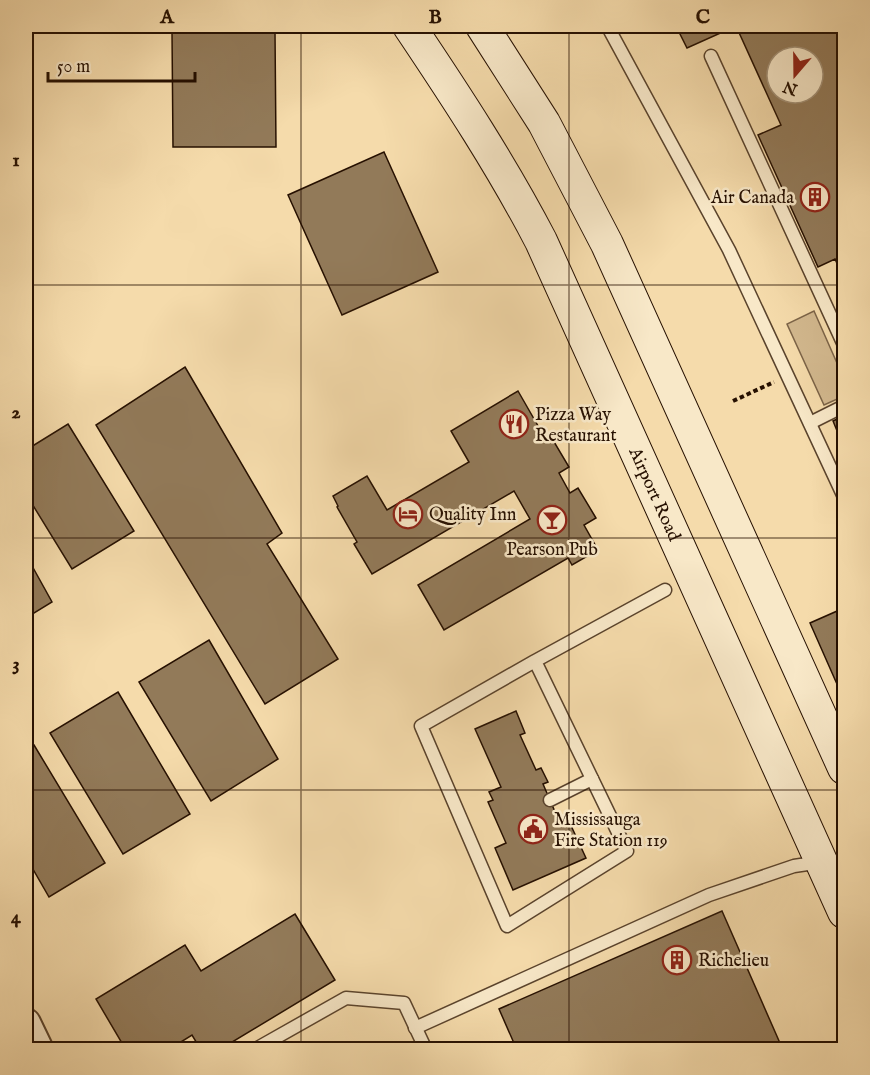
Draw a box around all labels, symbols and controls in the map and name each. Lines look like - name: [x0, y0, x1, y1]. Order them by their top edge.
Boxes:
- text: A: [159, 5, 175, 30]
- text: B: [428, 5, 442, 30]
- text: C: [696, 5, 710, 30]
- scale bar: [48, 45, 195, 83]
- north arrow: [765, 45, 825, 105]
- text: 50 m: [57, 56, 90, 79]
- text: N: [780, 75, 801, 99]
- text: 1: [12, 148, 20, 173]
- building icon: Air Canada: [799, 181, 831, 213]
- place label: Air Canada: [710, 187, 794, 210]
- text: 2: [11, 400, 21, 425]
- place label: Pizza Way Restaurant: [535, 404, 617, 448]
- restaurant icon: Pizza Way Restaurant: [498, 408, 530, 440]
- street label: Airport Road: [622, 443, 685, 545]
- hotel icon: Quality Inn: [392, 498, 424, 530]
- place label: Quality Inn: [429, 504, 517, 527]
- bar icon: Pearson Pub: [536, 504, 568, 536]
- place label: Pearson Pub: [506, 539, 598, 562]
- text: 3: [12, 652, 20, 677]
- place label: Mississauga Fire Station 119: [554, 809, 668, 853]
- public building icon: Mississauga Fire Station 119: [517, 813, 549, 845]
- text: 4: [11, 905, 22, 930]
- building icon: Richelieu: [661, 944, 693, 976]
- place label: Richelieu: [698, 950, 769, 973]

